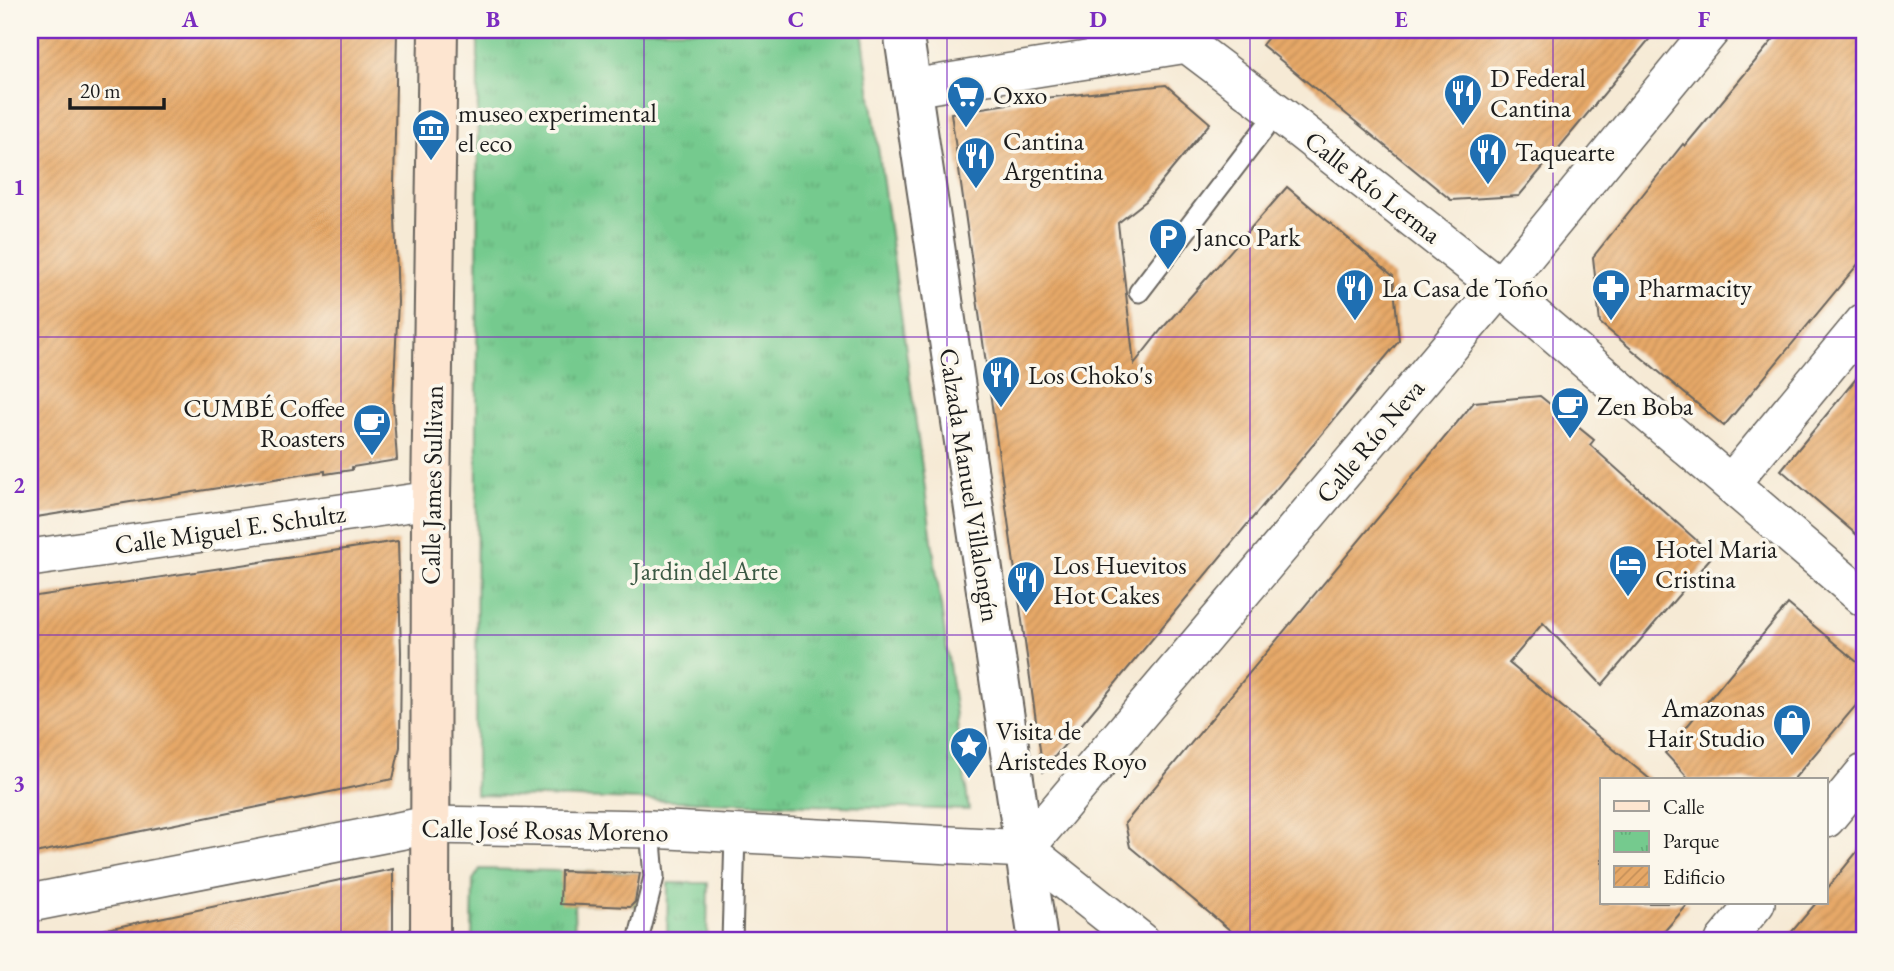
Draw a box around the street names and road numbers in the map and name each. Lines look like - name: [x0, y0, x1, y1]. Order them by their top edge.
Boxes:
- street label: Calle Río Lerma: [1298, 123, 1449, 251]
- street label: Calzada Manuel Villalongín: [932, 346, 1008, 625]
- street label: Calle Río Neva: [1308, 371, 1432, 510]
- street label: Calle James Sullivan: [413, 385, 451, 585]
- street label: Calle Miguel E. Schultz: [112, 496, 348, 562]
- street label: Calle José Rosas Moreno: [421, 811, 669, 849]

